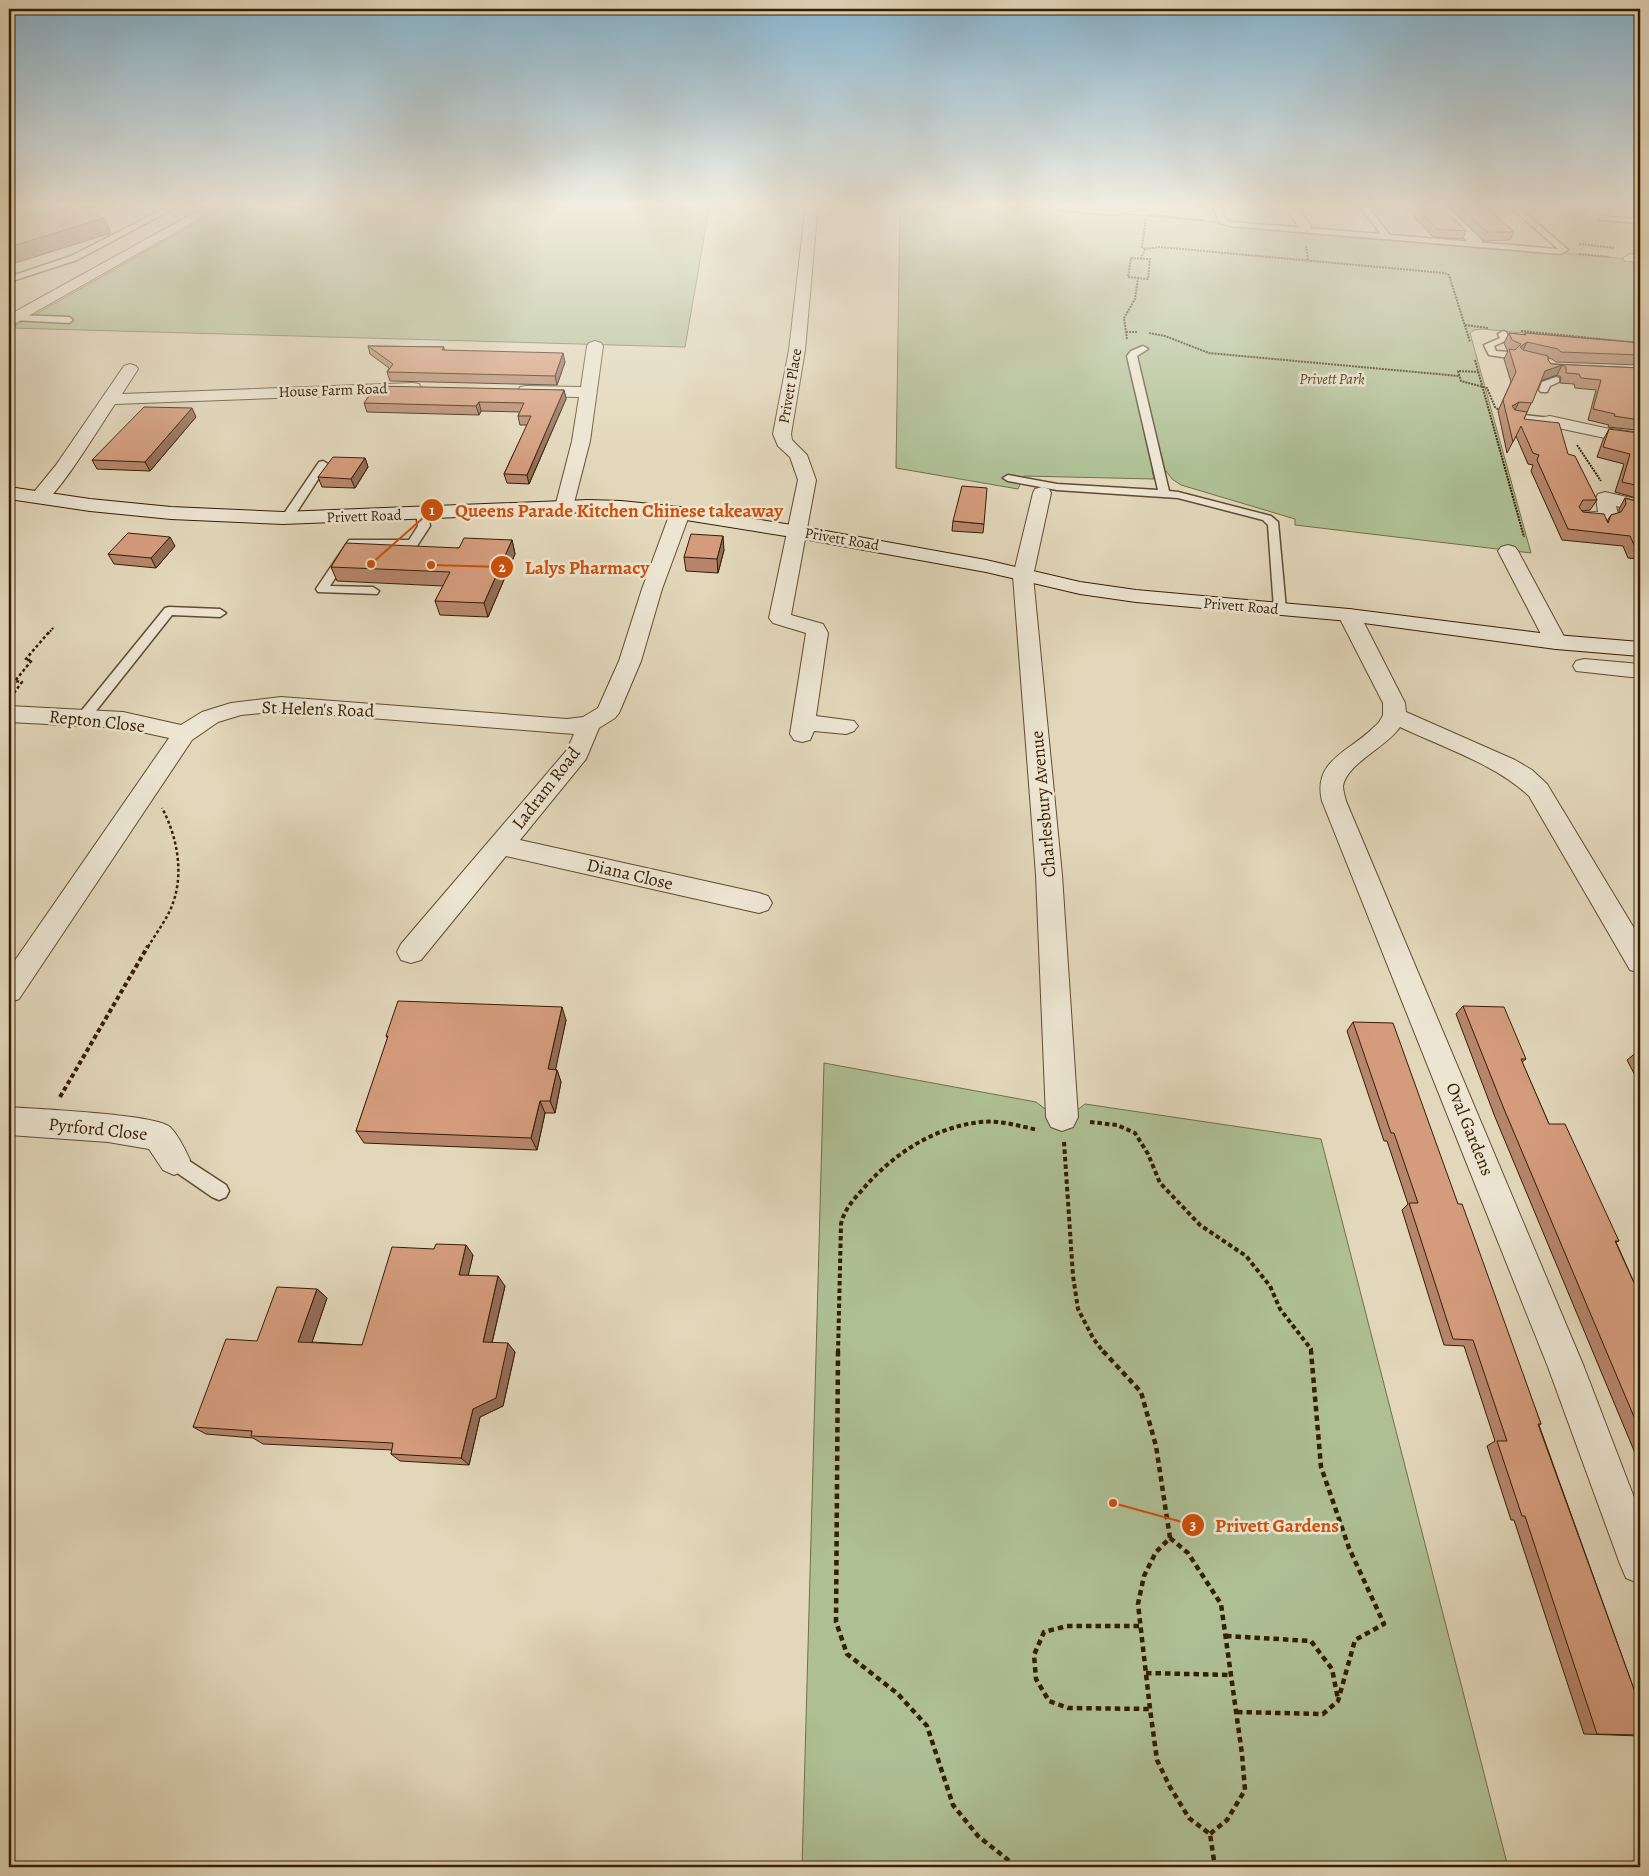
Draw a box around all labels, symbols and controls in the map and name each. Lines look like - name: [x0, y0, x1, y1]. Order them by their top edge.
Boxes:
- street label: Privett Place: [774, 347, 806, 425]
- park label: Privett Park: [1299, 369, 1365, 389]
- street label: House Farm Road: [278, 378, 389, 402]
- callout: Queens Parade Kitchen Chinese takeaway: [420, 493, 793, 527]
- text: Queens Parade Kitchen Chinese takeaway: [455, 498, 784, 524]
- text: 1: [429, 500, 435, 520]
- street label: Privett Road: [326, 505, 403, 527]
- street label: Privett Road: [803, 523, 882, 556]
- callout: Lalys Pharmacy: [490, 550, 659, 584]
- text: Lalys Pharmacy: [525, 555, 650, 581]
- text: 2: [498, 557, 506, 577]
- street label: Privett Road: [1203, 593, 1280, 619]
- street label: St Helen's Road: [261, 695, 375, 723]
- street label: Repton Close: [48, 704, 146, 738]
- street label: Charlesbury Avenue: [1025, 730, 1061, 878]
- street label: Ladram Road: [506, 742, 586, 834]
- street label: Diana Close: [584, 852, 676, 896]
- street label: Oval Gardens: [1440, 1079, 1500, 1179]
- street label: Pyrford Close: [47, 1112, 149, 1146]
- callout: Privett Gardens: [1180, 1508, 1349, 1542]
- text: Privett Gardens: [1215, 1513, 1339, 1539]
- text: 3: [1190, 1515, 1196, 1535]

